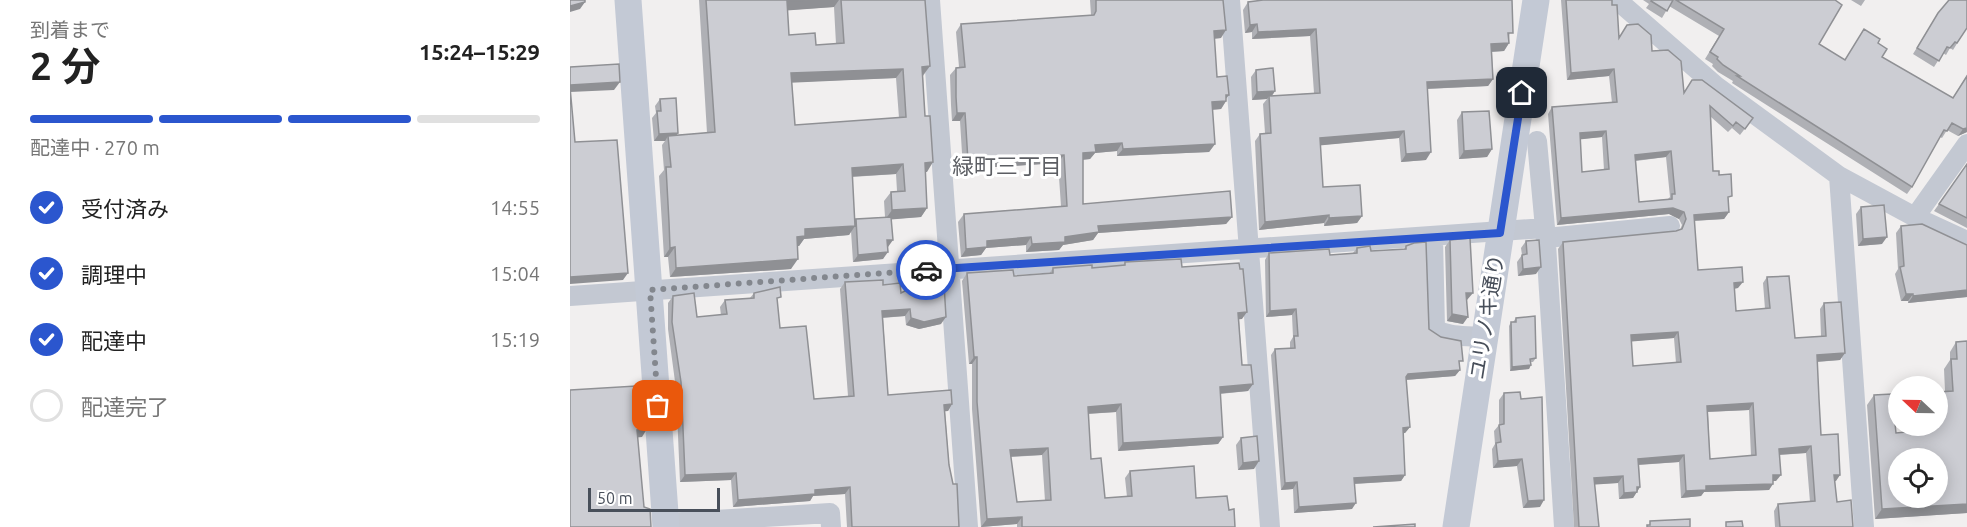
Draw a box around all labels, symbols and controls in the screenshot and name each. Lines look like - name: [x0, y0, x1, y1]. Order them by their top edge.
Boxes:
- text: 到着まで: [30, 18, 110, 41]
- text: 15:24–15:29: [419, 39, 540, 64]
- text: 2 分: [30, 44, 100, 87]
- pin: [1496, 67, 1547, 118]
- icon: home: [1505, 76, 1538, 109]
- text: 配達中 · 270 m: [30, 136, 160, 159]
- district label: 緑町三丁目: [952, 153, 1062, 178]
- icon: check: [30, 191, 63, 224]
- text: 受付済み: [81, 196, 169, 221]
- text: 14:55: [490, 196, 540, 219]
- courier: [896, 240, 956, 300]
- street label: ユリノキ通り: [1464, 253, 1508, 381]
- icon: car: [910, 254, 943, 287]
- icon: check: [30, 257, 63, 290]
- text: 調理中: [81, 262, 147, 287]
- text: 15:04: [490, 262, 540, 285]
- icon: check: [30, 323, 63, 356]
- text: 配達中: [81, 328, 147, 353]
- text: 15:19: [490, 328, 540, 351]
- north arrow: [1888, 376, 1948, 436]
- map controls: [1888, 376, 1948, 508]
- pin: [632, 380, 683, 431]
- icon: bag: [641, 389, 674, 422]
- text: 配達完了: [81, 394, 169, 419]
- button: locate: [1888, 448, 1948, 508]
- scale bar: [588, 485, 720, 512]
- text: 50 m: [597, 489, 633, 507]

